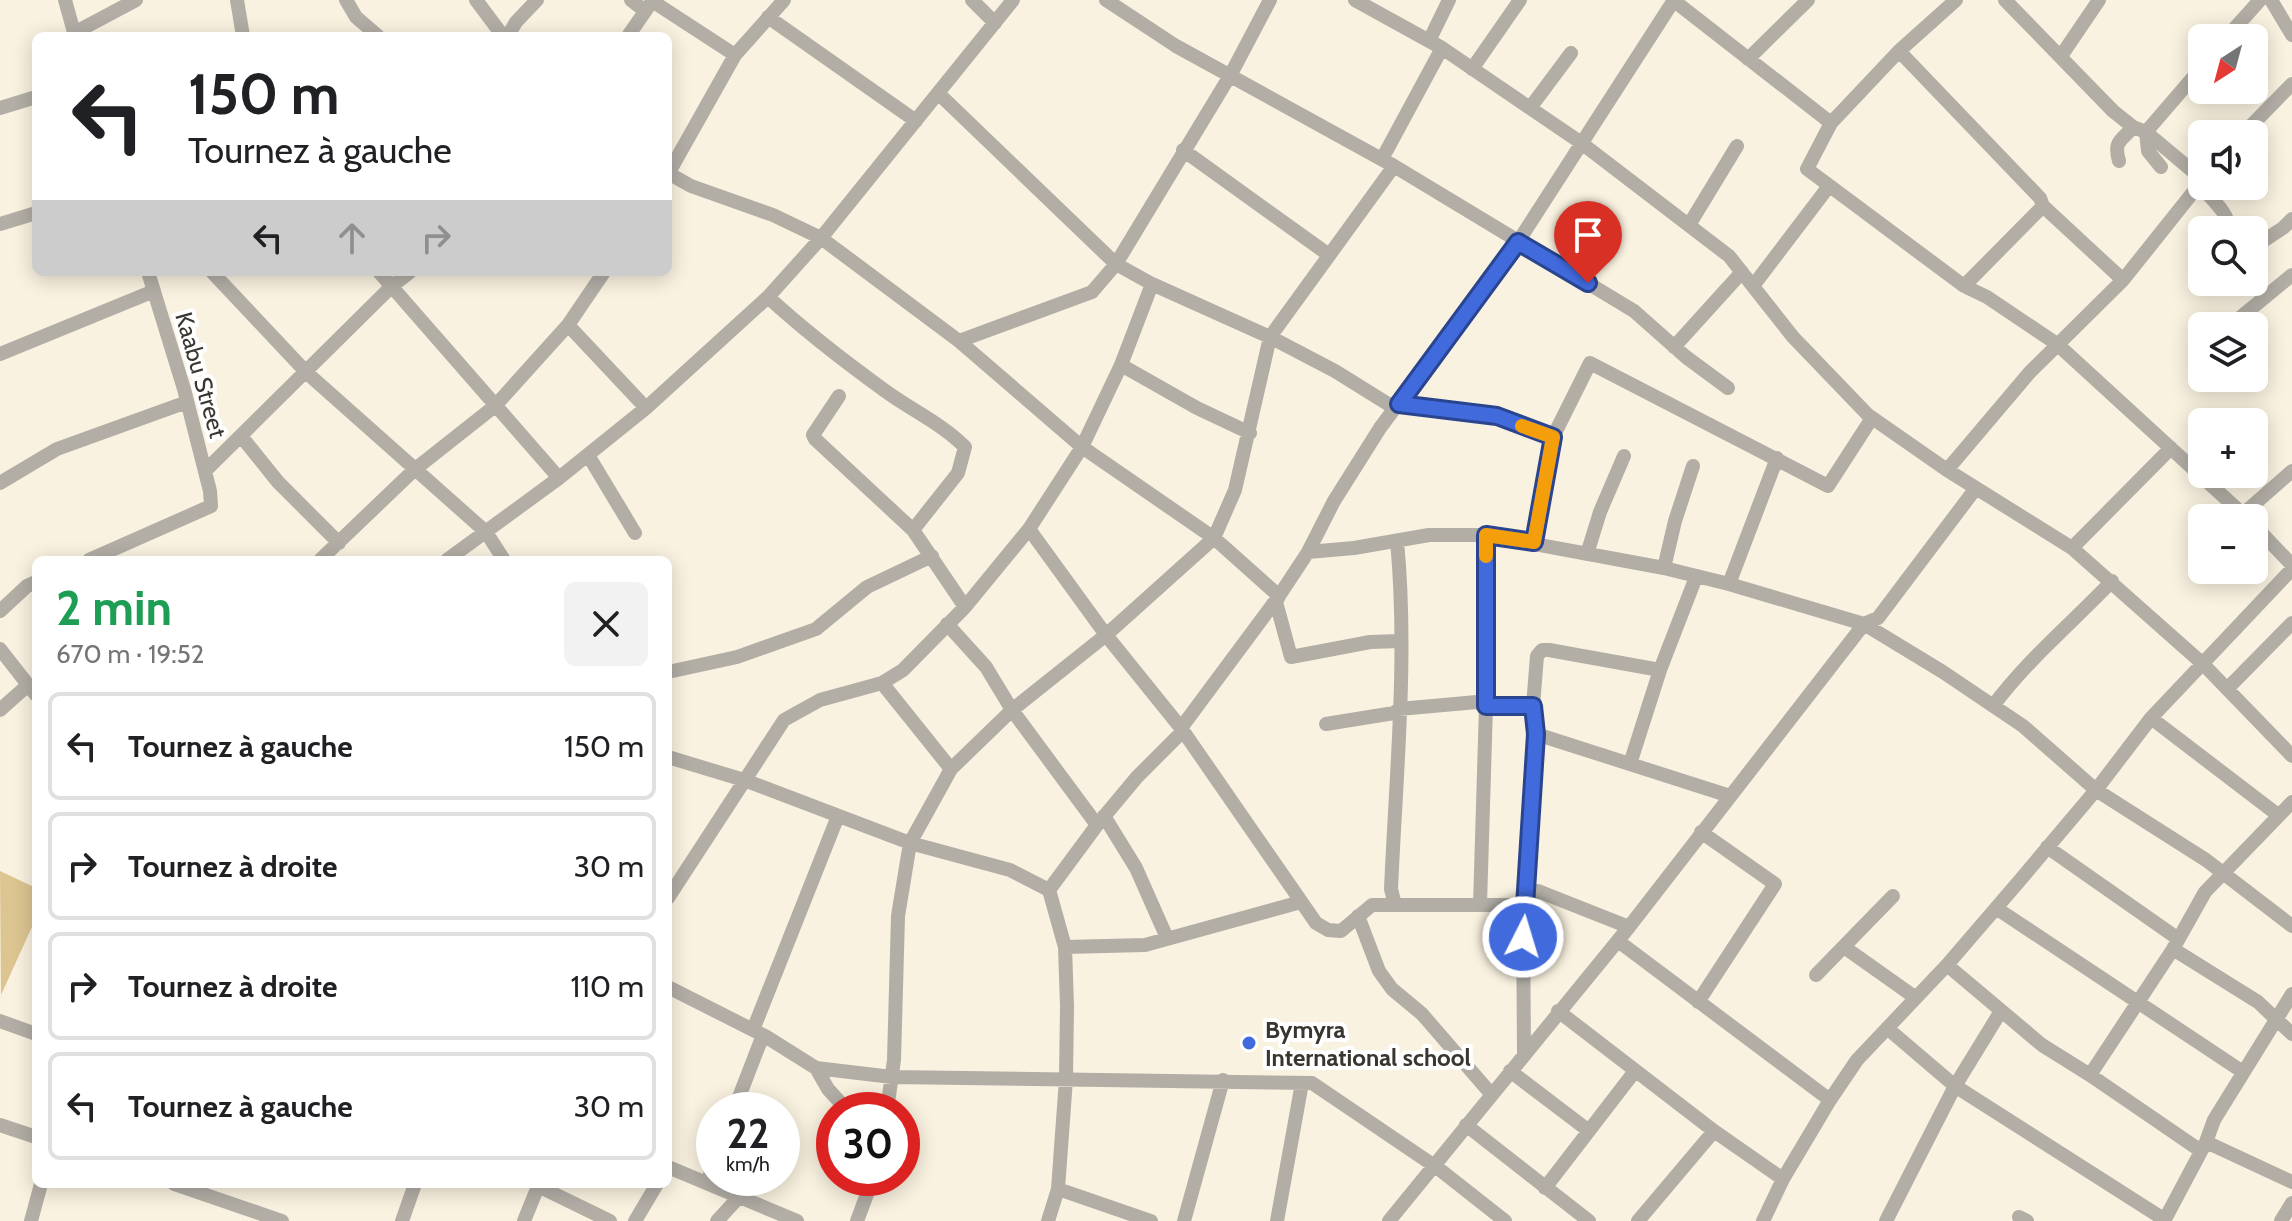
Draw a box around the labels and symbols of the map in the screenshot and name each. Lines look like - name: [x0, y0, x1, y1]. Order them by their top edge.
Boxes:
- north arrow: [2188, 24, 2268, 104]
- pin: [1554, 201, 1622, 283]
- street label: Kaabu Street: [169, 309, 233, 441]
- position arrow: [1481, 895, 1565, 979]
- place label: Bymyra International school: [1265, 1015, 1471, 1072]
- marker: Bymyra International school: [1240, 1034, 1258, 1052]
- speed limit sign: 30: [816, 1092, 920, 1196]

